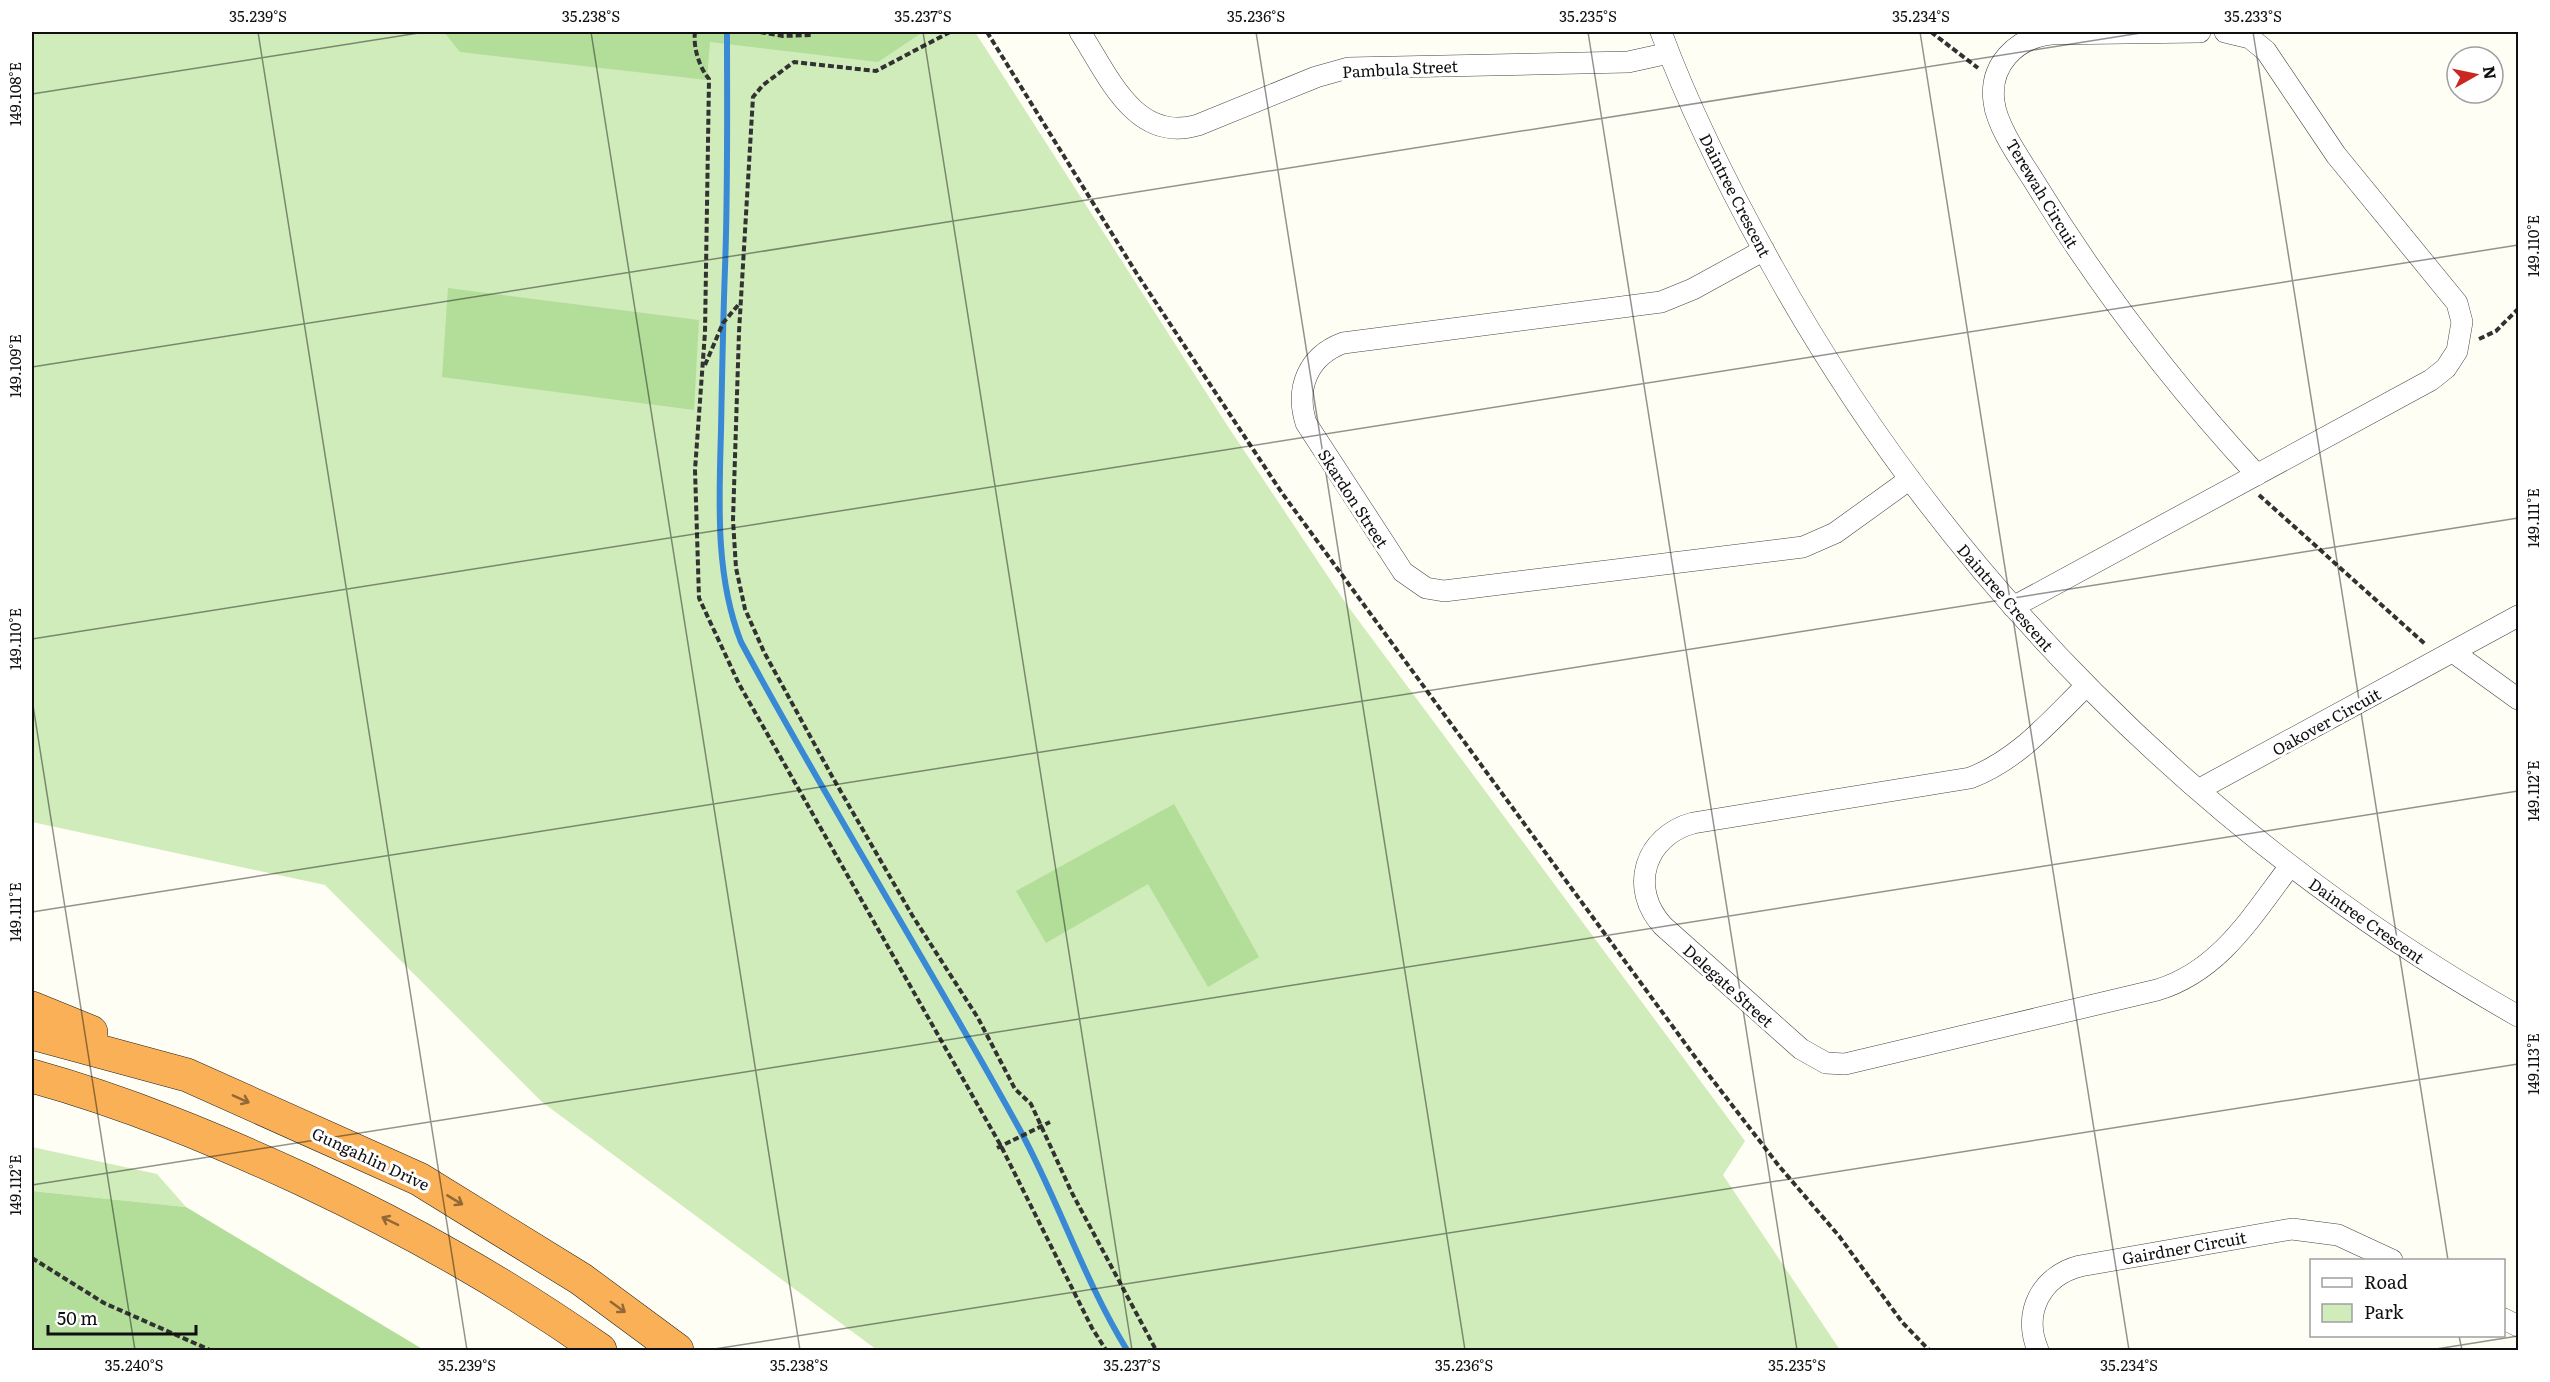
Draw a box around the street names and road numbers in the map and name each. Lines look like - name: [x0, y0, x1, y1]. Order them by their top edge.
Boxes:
- street label: Pambula Street: [1342, 53, 1459, 83]
- street label: Daintree Crescent: [1694, 129, 1778, 262]
- street label: Terewah Circuit: [2001, 134, 2085, 253]
- street label: Skardon Street: [1313, 444, 1395, 553]
- street label: Daintree Crescent: [1952, 538, 2060, 657]
- street label: Oakover Circuit: [2267, 681, 2385, 761]
- street label: Daintree Crescent: [2304, 871, 2430, 969]
- street label: Delegate Street: [1678, 938, 1780, 1033]
- street label: Gungahlin Drive: [308, 1120, 434, 1196]
- street label: Gairdner Circuit: [2120, 1224, 2249, 1270]

